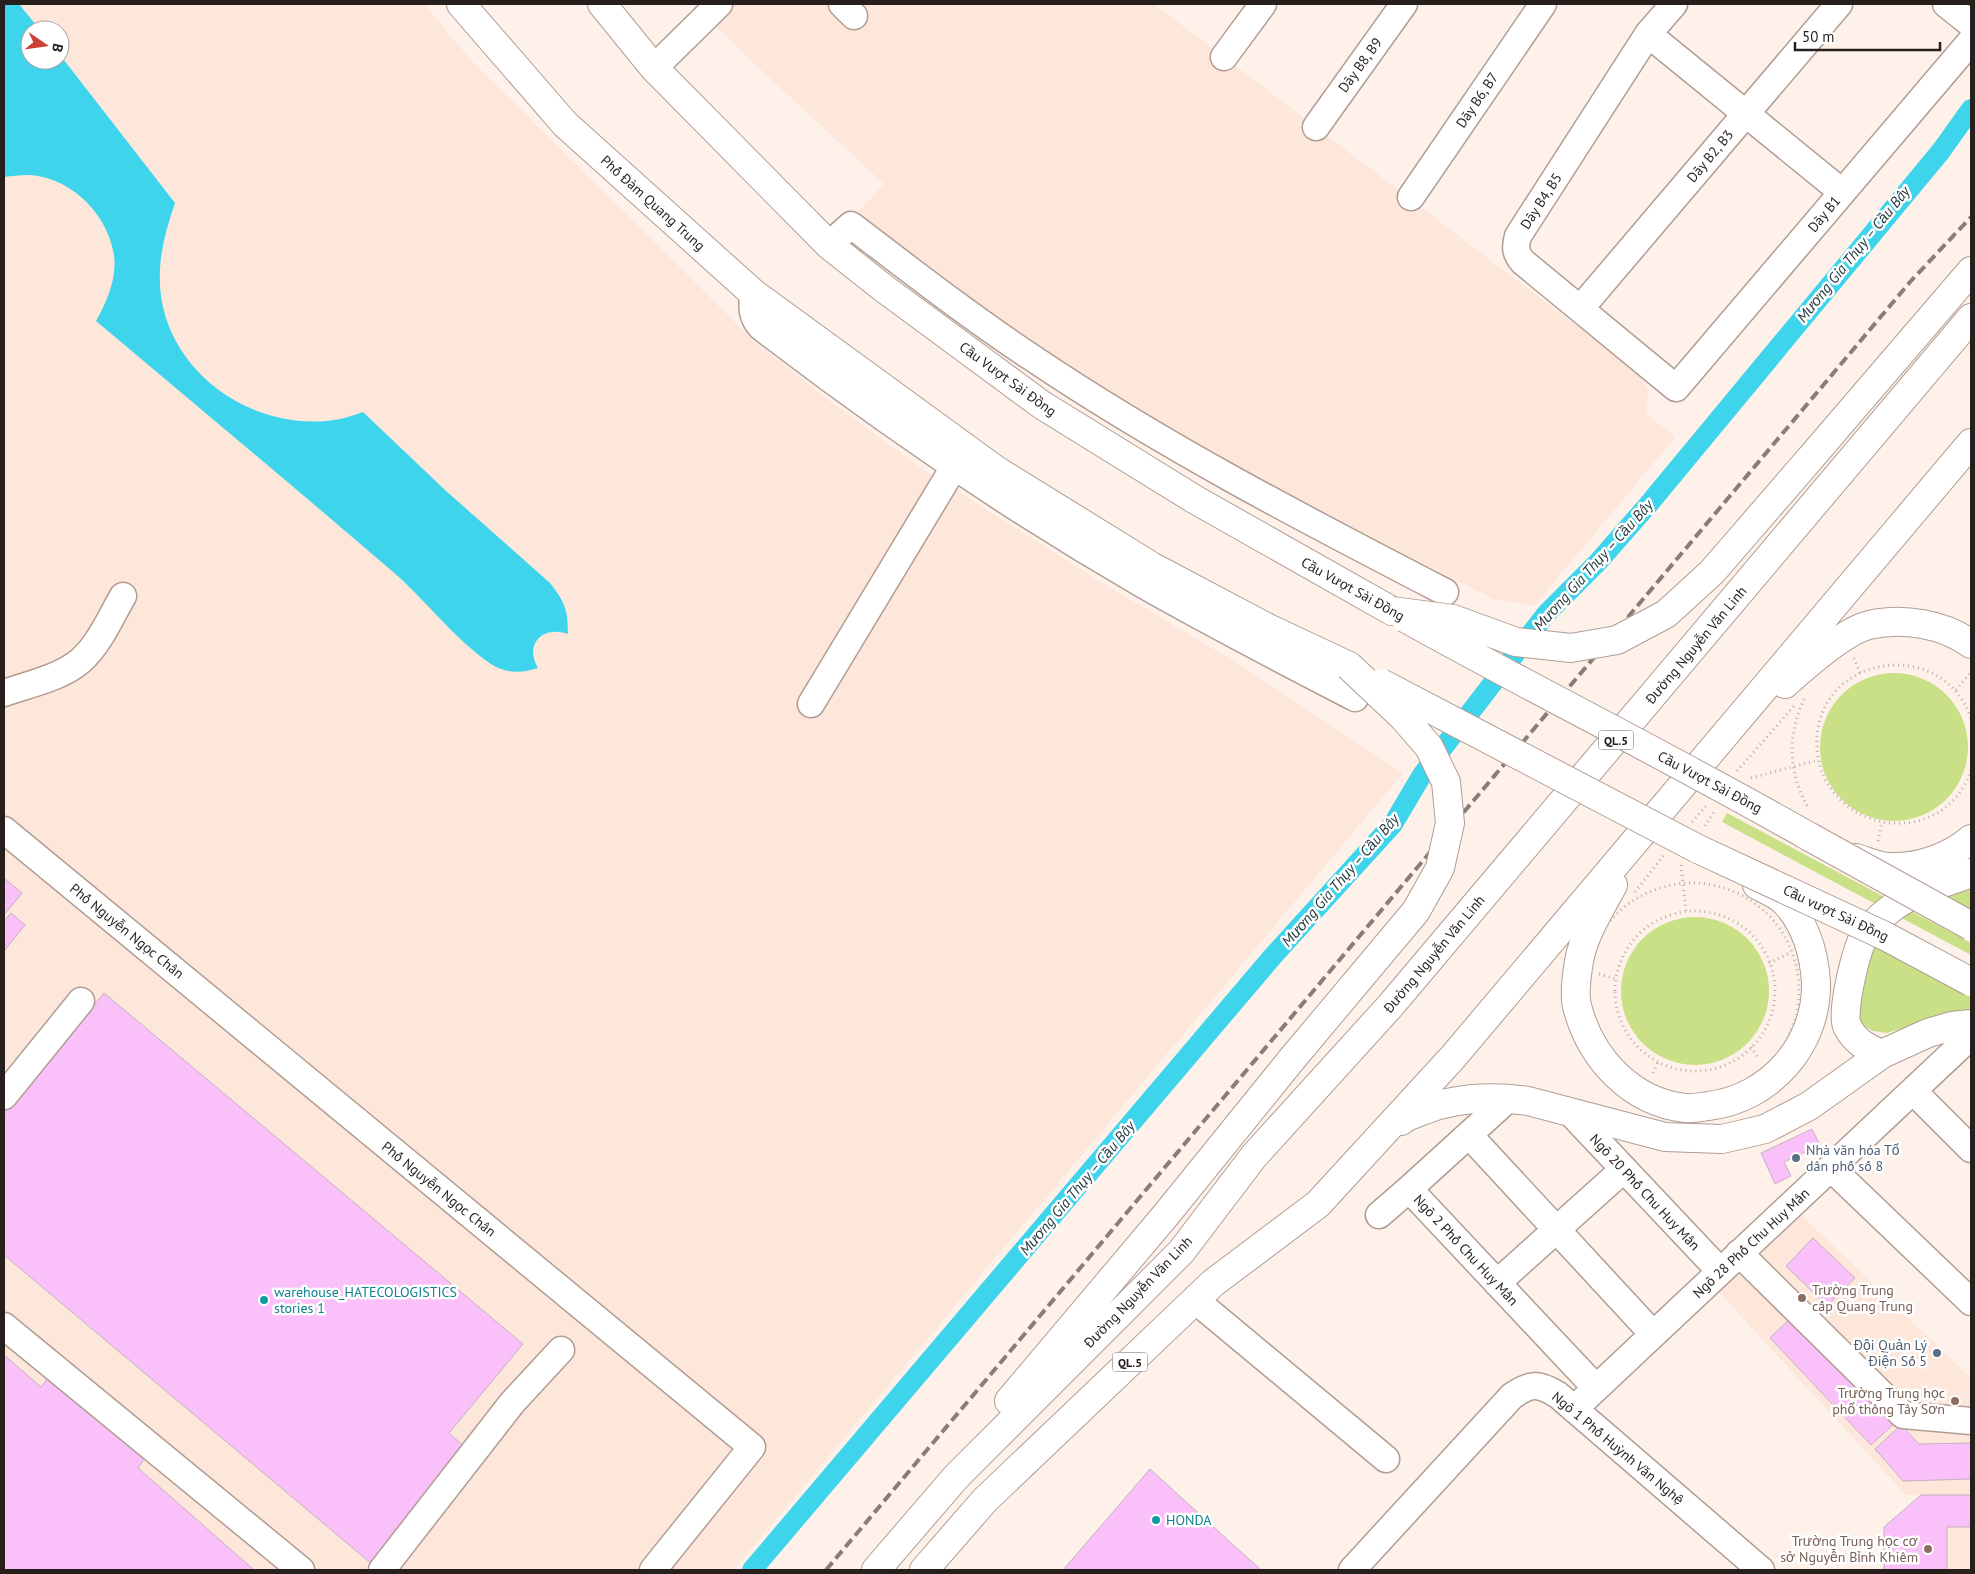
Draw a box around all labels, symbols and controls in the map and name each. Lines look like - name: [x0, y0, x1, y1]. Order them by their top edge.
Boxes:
- north arrow: [20, 20, 70, 70]
- scale bar: [1795, 20, 1940, 52]
- text: 50 m: [1802, 27, 1835, 46]
- street label: Dãy B8, B9: [1334, 34, 1386, 96]
- text: B: [48, 42, 67, 54]
- street label: Dãy B6, B7: [1452, 69, 1502, 131]
- street label: Dãy B2, B3: [1683, 126, 1737, 186]
- street label: Phố Đàm Quang Trung: [597, 151, 709, 255]
- street label: Dãy B4, B5: [1516, 170, 1566, 232]
- water label: Mương Gia Thụy – Cầu Bây: [1792, 181, 1915, 326]
- street label: Dãy B1: [1804, 192, 1844, 236]
- street label: Cầu Vượt Sài Đồng: [956, 338, 1060, 420]
- water label: Mương Gia Thụy – Cầu Bây: [1529, 495, 1658, 634]
- street label: Cầu Vượt Sài Đồng: [1298, 553, 1408, 625]
- street label: Đường Nguyễn Văn Linh: [1641, 582, 1751, 708]
- road number: QL.5: [1598, 730, 1634, 750]
- street label: Cầu Vượt Sài Đồng: [1655, 747, 1765, 817]
- water label: Mương Gia Thụy – Cầu Bây: [1277, 809, 1404, 950]
- street label: Phố Nguyễn Ngọc Chân: [66, 879, 188, 983]
- street label: Cầu vượt Sài Đồng: [1780, 881, 1892, 945]
- street label: Đường Nguyễn Văn Linh: [1379, 891, 1489, 1017]
- water label: Mương Gia Thụy – Cầu Bây: [1015, 1116, 1140, 1259]
- street label: Ngõ 20 Phố Chu Huy Mân: [1586, 1130, 1704, 1254]
- street label: Phố Nguyễn Ngọc Chân: [378, 1137, 500, 1241]
- place label: Nhà văn hóa Tổ dân phố số 8: [1806, 1141, 1900, 1175]
- marker: Nhà văn hóa Tổ dân phố số 8: [1790, 1152, 1802, 1164]
- street label: Ngõ 28 Phố Chu Huy Mân: [1689, 1184, 1813, 1302]
- street label: Ngõ 2 Phố Chu Huy Mân: [1410, 1191, 1522, 1309]
- street label: Đường Nguyễn Văn Linh: [1079, 1232, 1196, 1352]
- place label: Trường Trung cấp Quang Trung: [1812, 1281, 1913, 1315]
- place label: warehouse_HATECOLOGISTICS stories 1: [274, 1283, 457, 1317]
- marker: Trường Trung cấp Quang Trung: [1796, 1292, 1808, 1304]
- marker: warehouse_HATECOLOGISTICS stories 1: [258, 1294, 270, 1306]
- place label: Đội Quản Lý Điện Số 5: [1853, 1336, 1927, 1370]
- marker: Đội Quản Lý Điện Số 5: [1931, 1347, 1943, 1359]
- road number: QL.5: [1112, 1352, 1148, 1371]
- place label: Trường Trung học phổ thông Tây Sơn: [1832, 1384, 1945, 1418]
- street label: Ngõ 1 Phố Huỳnh Văn Nghệ: [1548, 1387, 1688, 1509]
- marker: Trường Trung học phổ thông Tây Sơn: [1949, 1395, 1961, 1407]
- place label: HONDA: [1166, 1511, 1212, 1529]
- marker: HONDA: [1150, 1514, 1162, 1526]
- place label: Trường Trung học cơ sở Nguyễn Bỉnh Khiêm: [1780, 1532, 1918, 1566]
- marker: Trường Trung học cơ sở Nguyễn Bỉnh Khiêm: [1922, 1543, 1934, 1555]

